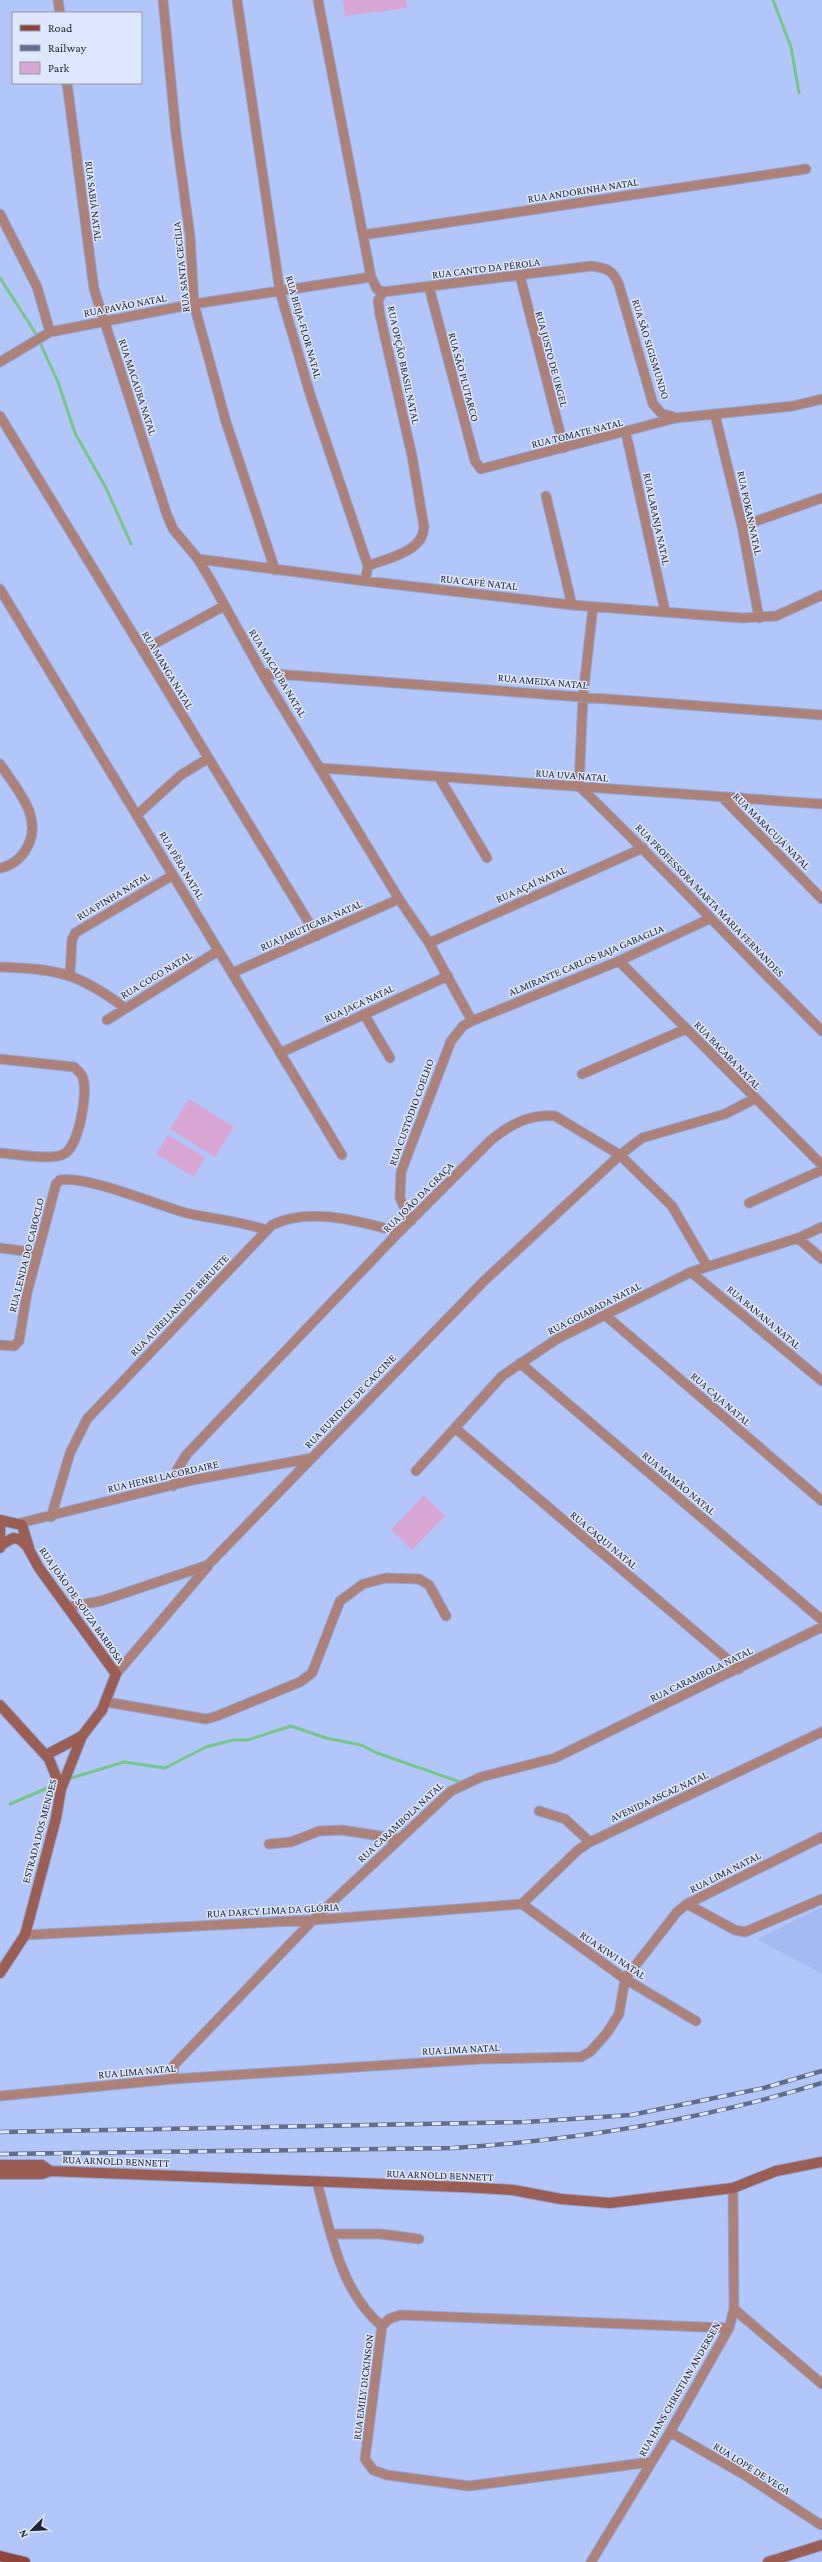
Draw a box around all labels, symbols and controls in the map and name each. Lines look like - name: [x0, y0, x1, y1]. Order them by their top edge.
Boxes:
- legend: [12, 12, 142, 84]
- text: Road: [48, 21, 73, 35]
- text: Railway: [48, 41, 87, 55]
- text: Park: [48, 61, 70, 75]
- street label: RUA SABIÁ NATAL: [83, 160, 105, 242]
- street label: RUA ANDORINHA NATAL: [527, 175, 640, 205]
- street label: RUA SANTA CECÍLIA: [170, 220, 192, 313]
- street label: RUA CANTO DA PÉROLA: [431, 255, 541, 281]
- street label: RUA BEIJA-FLOR NATAL: [283, 274, 325, 381]
- street label: RUA PAVÃO NATAL: [82, 291, 168, 319]
- street label: RUA SÃO SIGISMUNDO: [630, 297, 672, 401]
- street label: RUA OPÇÃO BRASIL NATAL: [385, 305, 423, 426]
- street label: RUA JUSTO DE URGEL: [532, 310, 571, 409]
- street label: RUA SÃO PLUTARCO: [446, 331, 482, 423]
- street label: RUA MACAÚBA NATAL: [117, 337, 159, 437]
- street label: RUA TOMATE NATAL: [530, 416, 624, 450]
- street label: RUA POKAN NATAL: [735, 470, 765, 557]
- street label: RUA LARANJA NATAL: [640, 472, 673, 567]
- street label: RUA CAFÉ NATAL: [440, 572, 519, 592]
- street label: RUA MACAÚBA NATAL: [247, 627, 309, 720]
- street label: RUA MANGA NATAL: [140, 629, 196, 712]
- street label: RUA AMEIXA NATAL: [497, 671, 589, 691]
- street label: RUA UVA NATAL: [535, 766, 609, 784]
- street label: RUA MARACUJÁ NATAL: [730, 790, 813, 873]
- street label: RUA PROFESSORA MARTA MARIA FERNANDES: [633, 821, 787, 979]
- street label: RUA PÊRA NATAL: [157, 829, 207, 902]
- street label: RUA AÇAÍ NATAL: [494, 863, 569, 906]
- street label: RUA PINHA NATAL: [74, 869, 152, 923]
- street label: RUA JABUTICABA NATAL: [258, 897, 365, 954]
- street label: ALMIRANTE CARLOS RAJA GABAGLIA: [507, 922, 666, 999]
- street label: RUA COCO NATAL: [118, 949, 194, 1001]
- street label: RUA JACA NATAL: [322, 981, 397, 1025]
- street label: RUA BACABA NATAL: [692, 1018, 764, 1092]
- street label: RUA CUSTÓDIO COELHO: [386, 1057, 436, 1167]
- street label: RUA JOÃO DA GRAÇA: [380, 1159, 457, 1235]
- street label: RUA LENDA DO CABOCLO: [6, 1197, 46, 1313]
- street label: RUA AURELIANO DE BERUETE: [127, 1252, 231, 1358]
- street label: RUA GOIABADA NATAL: [545, 1279, 643, 1337]
- street label: RUA BANANA NATAL: [725, 1283, 804, 1352]
- street label: RUA EURIDICE DE CACCINE: [302, 1351, 398, 1451]
- street label: RUA CAJA NATAL: [688, 1370, 754, 1429]
- street label: RUA MAMÃO NATAL: [640, 1449, 718, 1517]
- street label: RUA HENRI LACORDAIRE: [106, 1457, 220, 1495]
- street label: RUA CAQUI NATAL: [568, 1508, 640, 1572]
- street label: RUA JOÃO DE SOUZA BARBOSA: [36, 1544, 127, 1667]
- street label: RUA CARAMBOLA NATAL: [648, 1644, 755, 1704]
- street label: AVENIDA ASCAZ NATAL: [608, 1768, 710, 1824]
- street label: ESTRADA DOS MENDES: [19, 1778, 59, 1884]
- street label: RUA CARAMBOLA NATAL: [355, 1779, 446, 1865]
- street label: RUA LIMA NATAL: [688, 1849, 763, 1895]
- street label: RUA DARCY LIMA DA GLÓRIA: [207, 1901, 340, 1919]
- street label: RUA KIWI NATAL: [578, 1929, 649, 1982]
- street label: RUA LIMA NATAL: [422, 2041, 501, 2057]
- street label: RUA LIMA NATAL: [98, 2062, 177, 2080]
- street label: RUA ARNOLD BENNETT: [62, 2153, 170, 2169]
- street label: RUA ARNOLD BENNETT: [386, 2167, 494, 2183]
- street label: RUA HANS CHRISTIAN ANDERSEN: [635, 2320, 723, 2458]
- street label: RUA EMILY DICKINSON: [351, 2334, 375, 2440]
- street label: RUA LOPE DE VEGA: [711, 2440, 793, 2497]
- north arrow: [12, 2510, 52, 2550]
- text: N: [16, 2528, 30, 2540]

